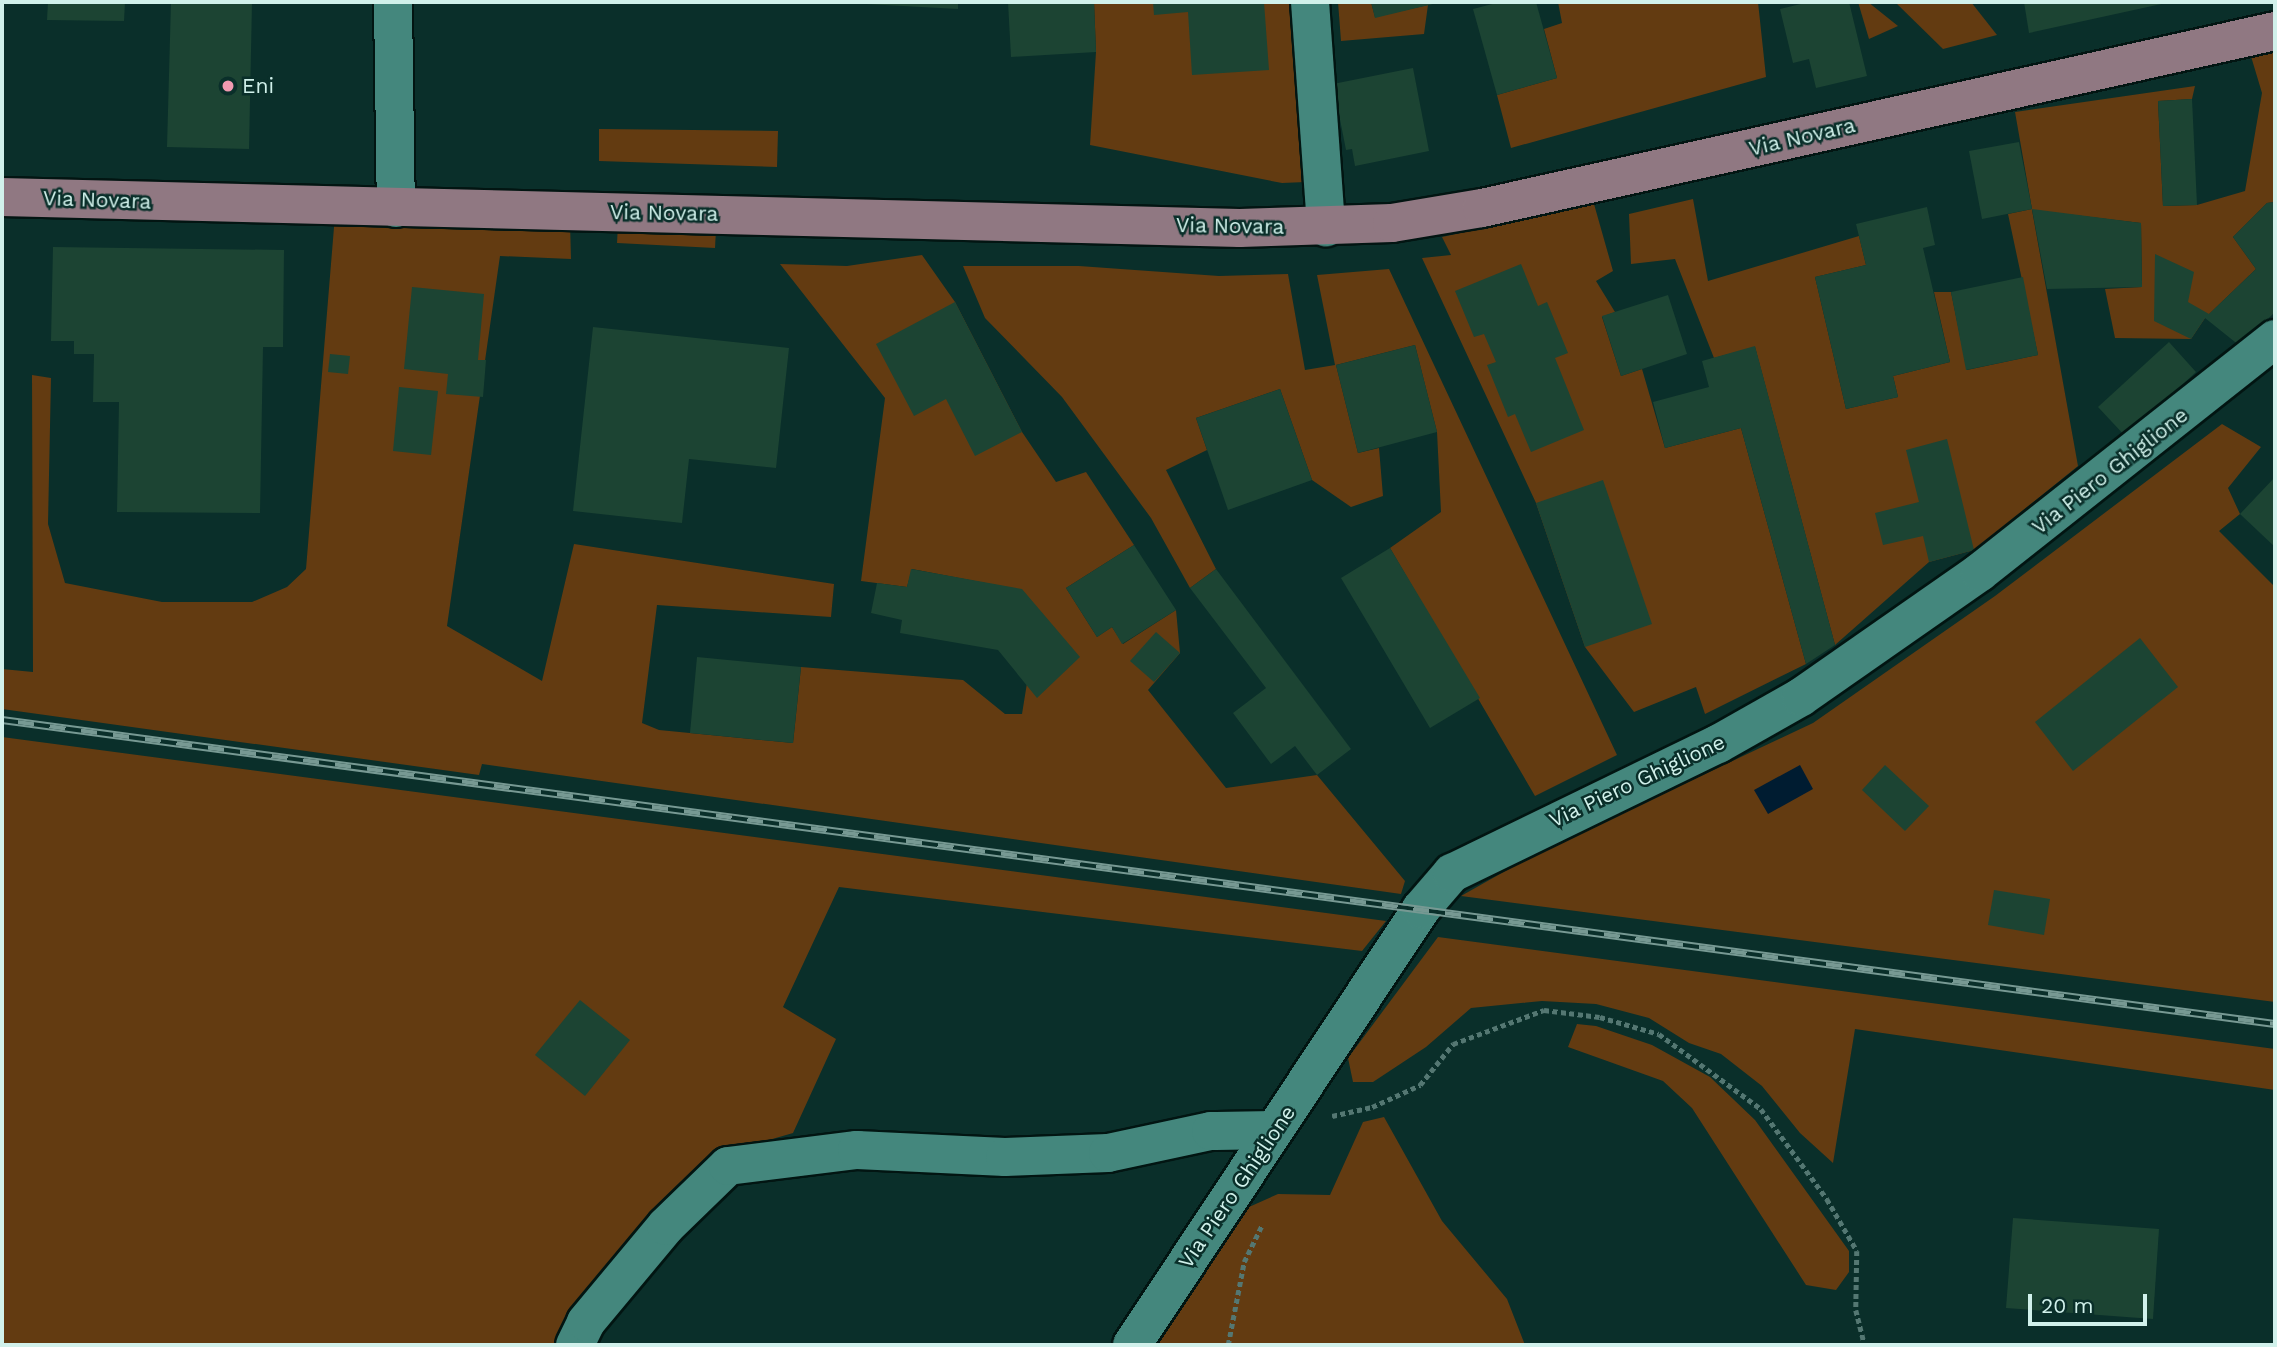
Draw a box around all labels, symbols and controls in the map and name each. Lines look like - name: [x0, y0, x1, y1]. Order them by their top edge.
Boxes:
- place label: Eni: [242, 73, 274, 99]
- marker: Eni: [220, 78, 236, 94]
- street label: Via Novara: [1746, 112, 1858, 162]
- street label: Via Novara: [42, 186, 152, 214]
- street label: Via Novara: [609, 199, 719, 227]
- street label: Via Novara: [1175, 212, 1285, 240]
- street label: Via Piero Ghiglione: [2027, 402, 2193, 540]
- street label: Via Piero Ghiglione: [1545, 729, 1729, 833]
- street label: Via Piero Ghiglione: [1173, 1101, 1301, 1273]
- scale bar: [2032, 1280, 2151, 1324]
- text: 20 m: [2041, 1293, 2093, 1318]

